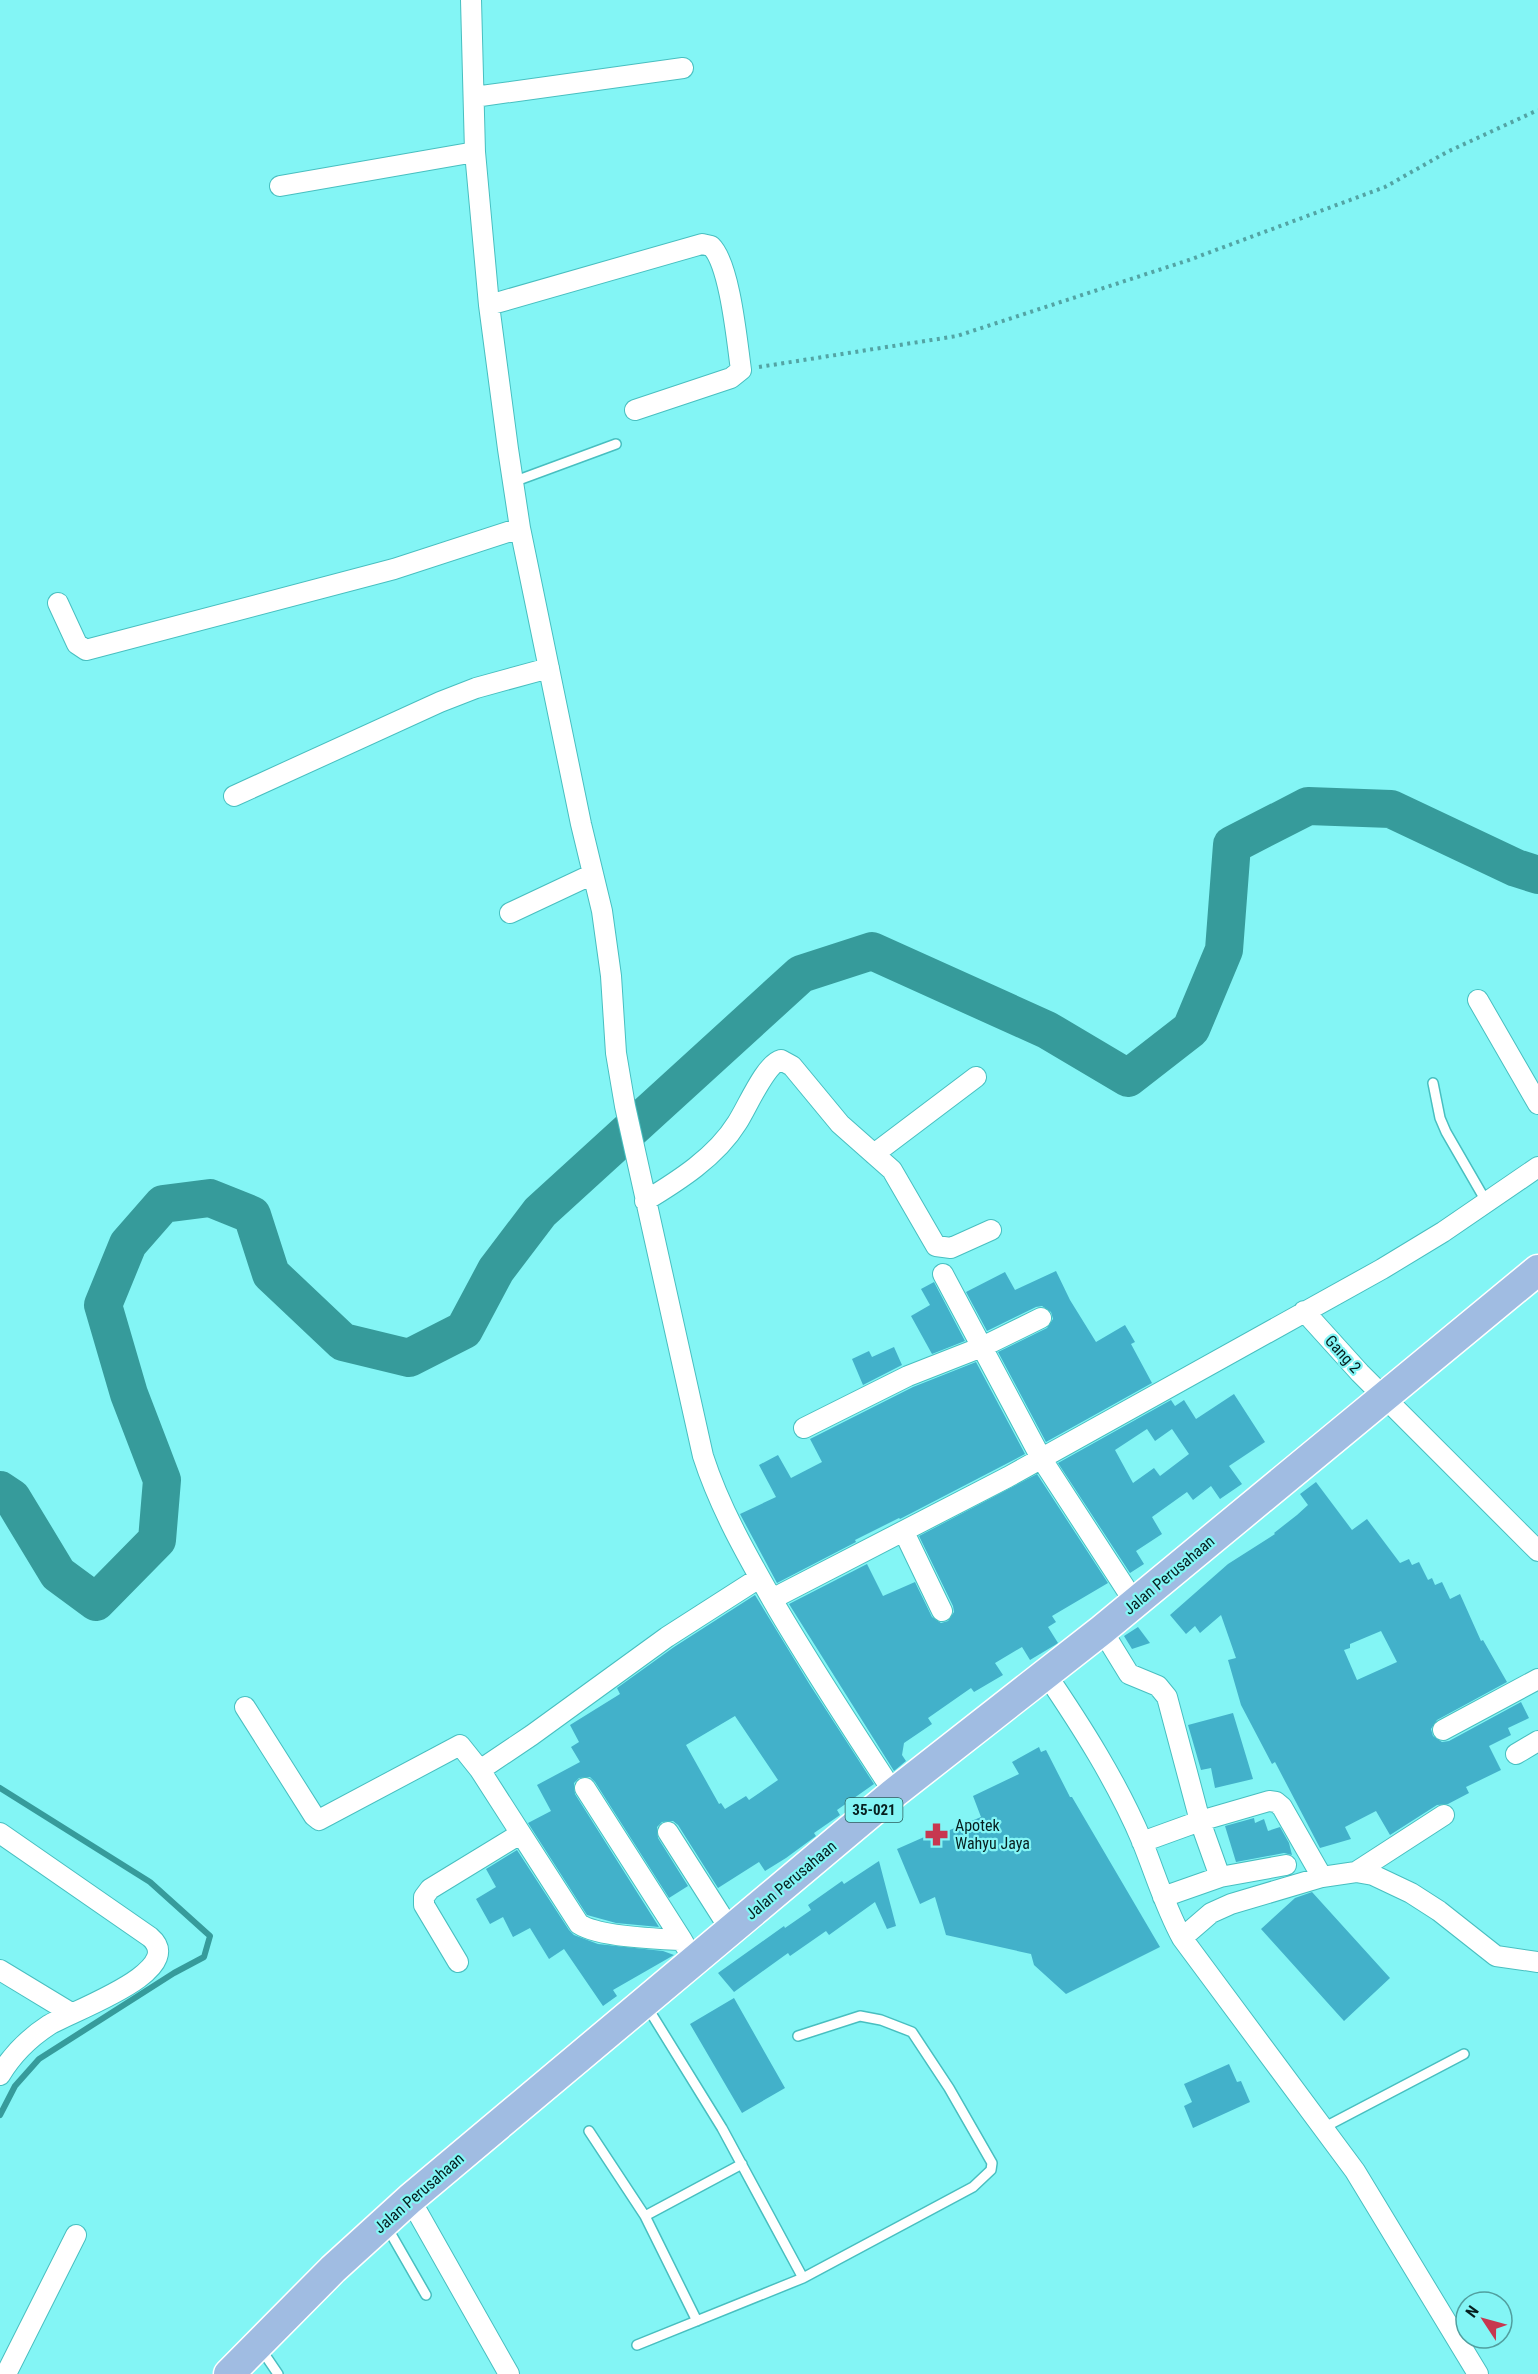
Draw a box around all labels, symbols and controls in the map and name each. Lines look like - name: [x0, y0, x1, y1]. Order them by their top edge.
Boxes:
- street label: Gang 2: [1321, 1331, 1365, 1377]
- street label: Jalan Perusahaan: [1120, 1531, 1218, 1619]
- road number: 35-021: [846, 1798, 902, 1822]
- place label: Apotek Wahyu Jaya: [955, 1816, 1030, 1853]
- pharmacy icon: Apotek Wahyu Jaya: [924, 1821, 950, 1847]
- street label: Jalan Perusahaan: [742, 1836, 840, 1924]
- street label: Jalan Perusahaan: [370, 2149, 468, 2237]
- north arrow: [1454, 2290, 1514, 2350]
- text: N: [1462, 2302, 1483, 2321]

